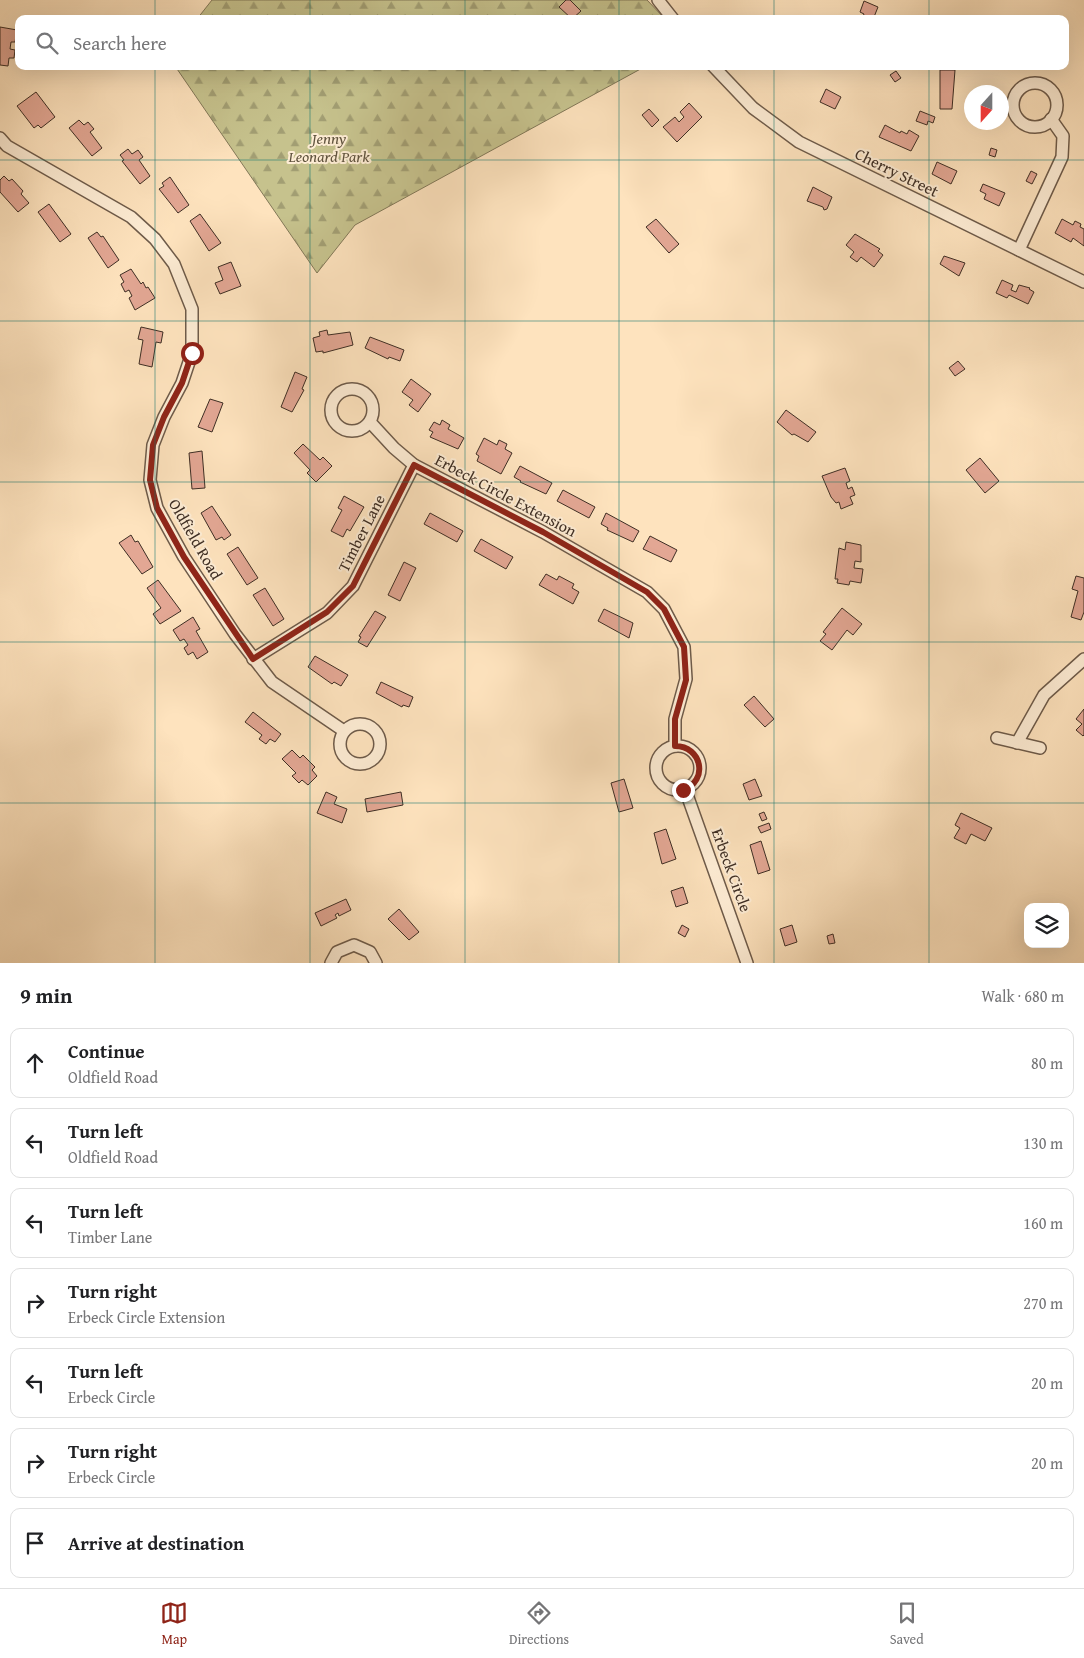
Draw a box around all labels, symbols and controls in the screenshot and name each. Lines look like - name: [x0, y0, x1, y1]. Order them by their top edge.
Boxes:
- search box: [15, 15, 1069, 70]
- icon: search: [33, 29, 61, 57]
- text: Search here: [73, 29, 167, 57]
- north arrow: [964, 85, 1009, 130]
- park label: Jenny Leonard Park: [287, 126, 370, 168]
- street label: Cherry Street: [851, 141, 943, 203]
- route start: [181, 342, 204, 365]
- street label: Erbeck Circle Extension: [431, 447, 581, 543]
- street label: Timber Lane: [331, 490, 391, 576]
- street label: Oldfield Road: [163, 494, 229, 584]
- route end: [672, 779, 695, 802]
- street label: Erbeck Circle: [706, 825, 758, 915]
- map controls: [1024, 903, 1069, 948]
- button: layers: [1024, 903, 1069, 948]
- text: 9 min: [20, 980, 72, 1011]
- text: Walk · 680 m: [981, 984, 1064, 1008]
- text: Continue: [68, 1037, 145, 1065]
- icon: ahead: [21, 1049, 49, 1077]
- text: 80 m: [1031, 1051, 1063, 1075]
- text: Oldfield Road: [68, 1065, 158, 1089]
- text: Turn left: [68, 1117, 143, 1145]
- icon: left: [21, 1129, 49, 1157]
- text: 130 m: [1023, 1131, 1063, 1155]
- text: Oldfield Road: [68, 1145, 158, 1169]
- text: Turn left: [68, 1197, 143, 1225]
- icon: left: [21, 1209, 49, 1237]
- text: 160 m: [1023, 1211, 1063, 1235]
- text: Timber Lane: [68, 1225, 152, 1249]
- text: Turn right: [68, 1277, 157, 1305]
- icon: right: [21, 1289, 49, 1317]
- text: 270 m: [1023, 1291, 1063, 1315]
- text: Erbeck Circle Extension: [68, 1305, 225, 1329]
- text: Turn left: [68, 1357, 143, 1385]
- icon: left: [21, 1369, 49, 1397]
- text: 20 m: [1031, 1371, 1063, 1395]
- text: Erbeck Circle: [68, 1385, 155, 1409]
- text: Turn right: [68, 1437, 157, 1465]
- icon: right: [21, 1449, 49, 1477]
- text: 20 m: [1031, 1451, 1063, 1475]
- text: Erbeck Circle: [68, 1465, 155, 1489]
- icon: arrive: [21, 1529, 49, 1557]
- text: Arrive at destination: [68, 1529, 244, 1557]
- tab: Map: [160, 1599, 188, 1649]
- tab: Directions: [509, 1599, 569, 1649]
- tab: Saved: [890, 1599, 924, 1649]

